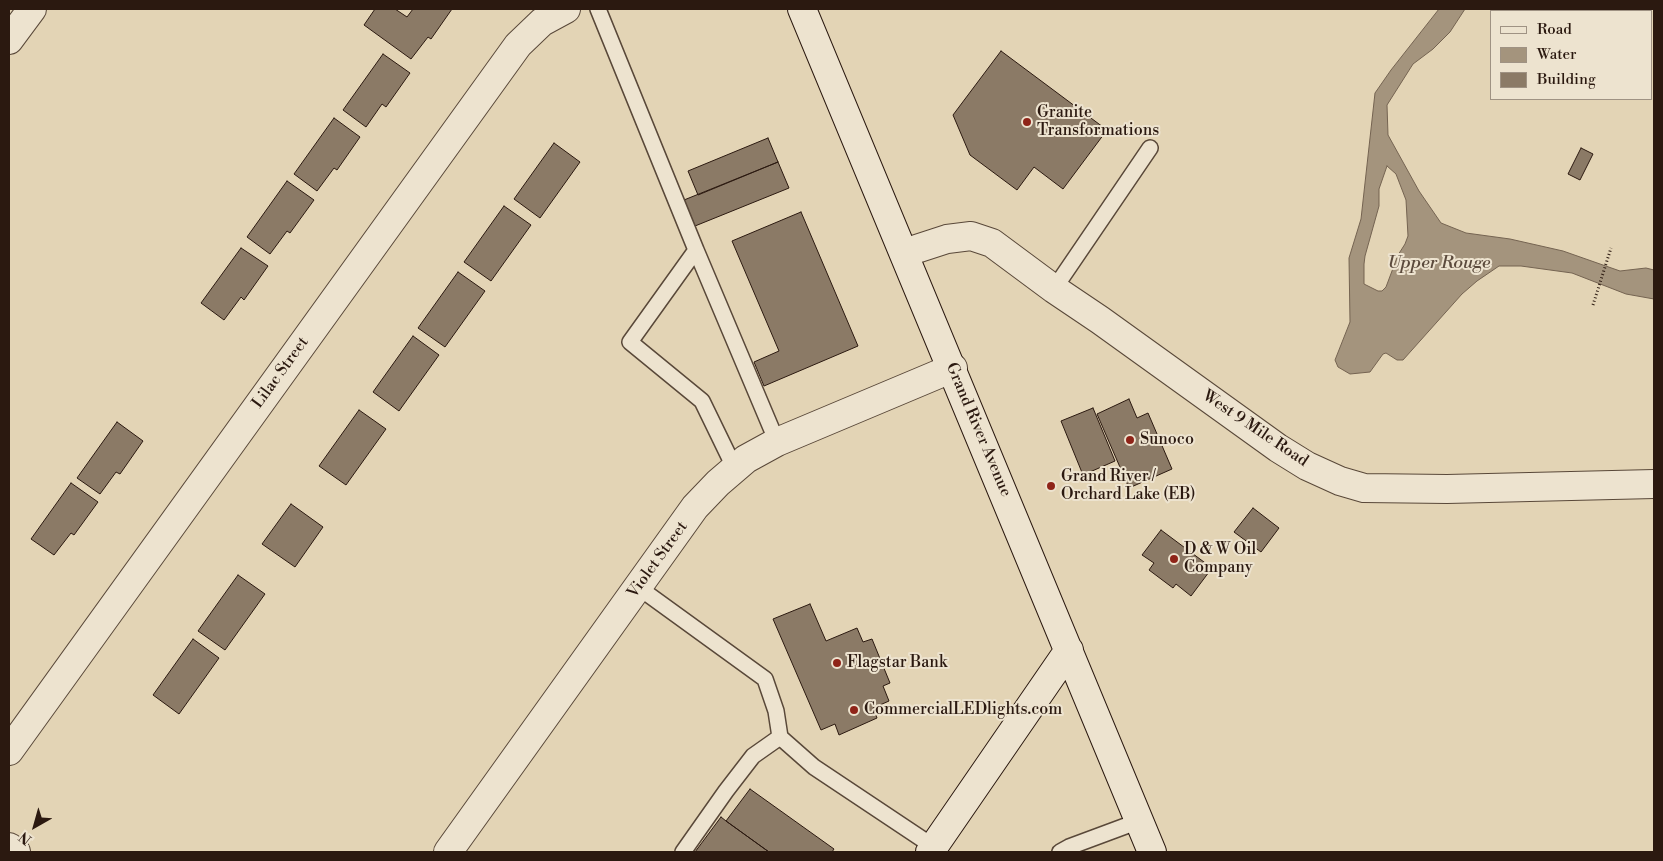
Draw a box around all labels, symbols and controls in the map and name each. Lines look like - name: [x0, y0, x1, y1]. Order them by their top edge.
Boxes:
- legend: [1490, 10, 1653, 100]
- text: Road: [1537, 20, 1572, 39]
- text: Water: [1537, 45, 1576, 64]
- text: Building: [1537, 70, 1596, 89]
- place label: Granite Transformations: [1037, 103, 1159, 141]
- marker: Granite Transformations: [1021, 116, 1033, 128]
- water label: Upper Rouge: [1388, 253, 1490, 275]
- street label: Lilac Street: [249, 334, 313, 412]
- street label: Grand River Avenue: [941, 360, 1015, 500]
- street label: West 9 Mile Road: [1199, 387, 1311, 471]
- place label: Sunoco: [1140, 430, 1194, 450]
- marker: Sunoco: [1124, 434, 1136, 446]
- place label: Grand River / Orchard Lake (EB): [1061, 467, 1195, 505]
- marker: Grand River / Orchard Lake (EB): [1045, 480, 1057, 492]
- street label: Violet Street: [624, 518, 692, 602]
- place label: D & W Oil Company: [1184, 540, 1256, 578]
- marker: D & W Oil Company: [1168, 553, 1180, 565]
- place label: Flagstar Bank: [847, 653, 947, 673]
- marker: Flagstar Bank: [831, 657, 843, 669]
- place label: CommercialLEDlights.com: [864, 700, 1062, 720]
- marker: CommercialLEDlights.com: [848, 704, 860, 716]
- north arrow: [10, 801, 60, 851]
- text: N: [16, 827, 36, 848]

